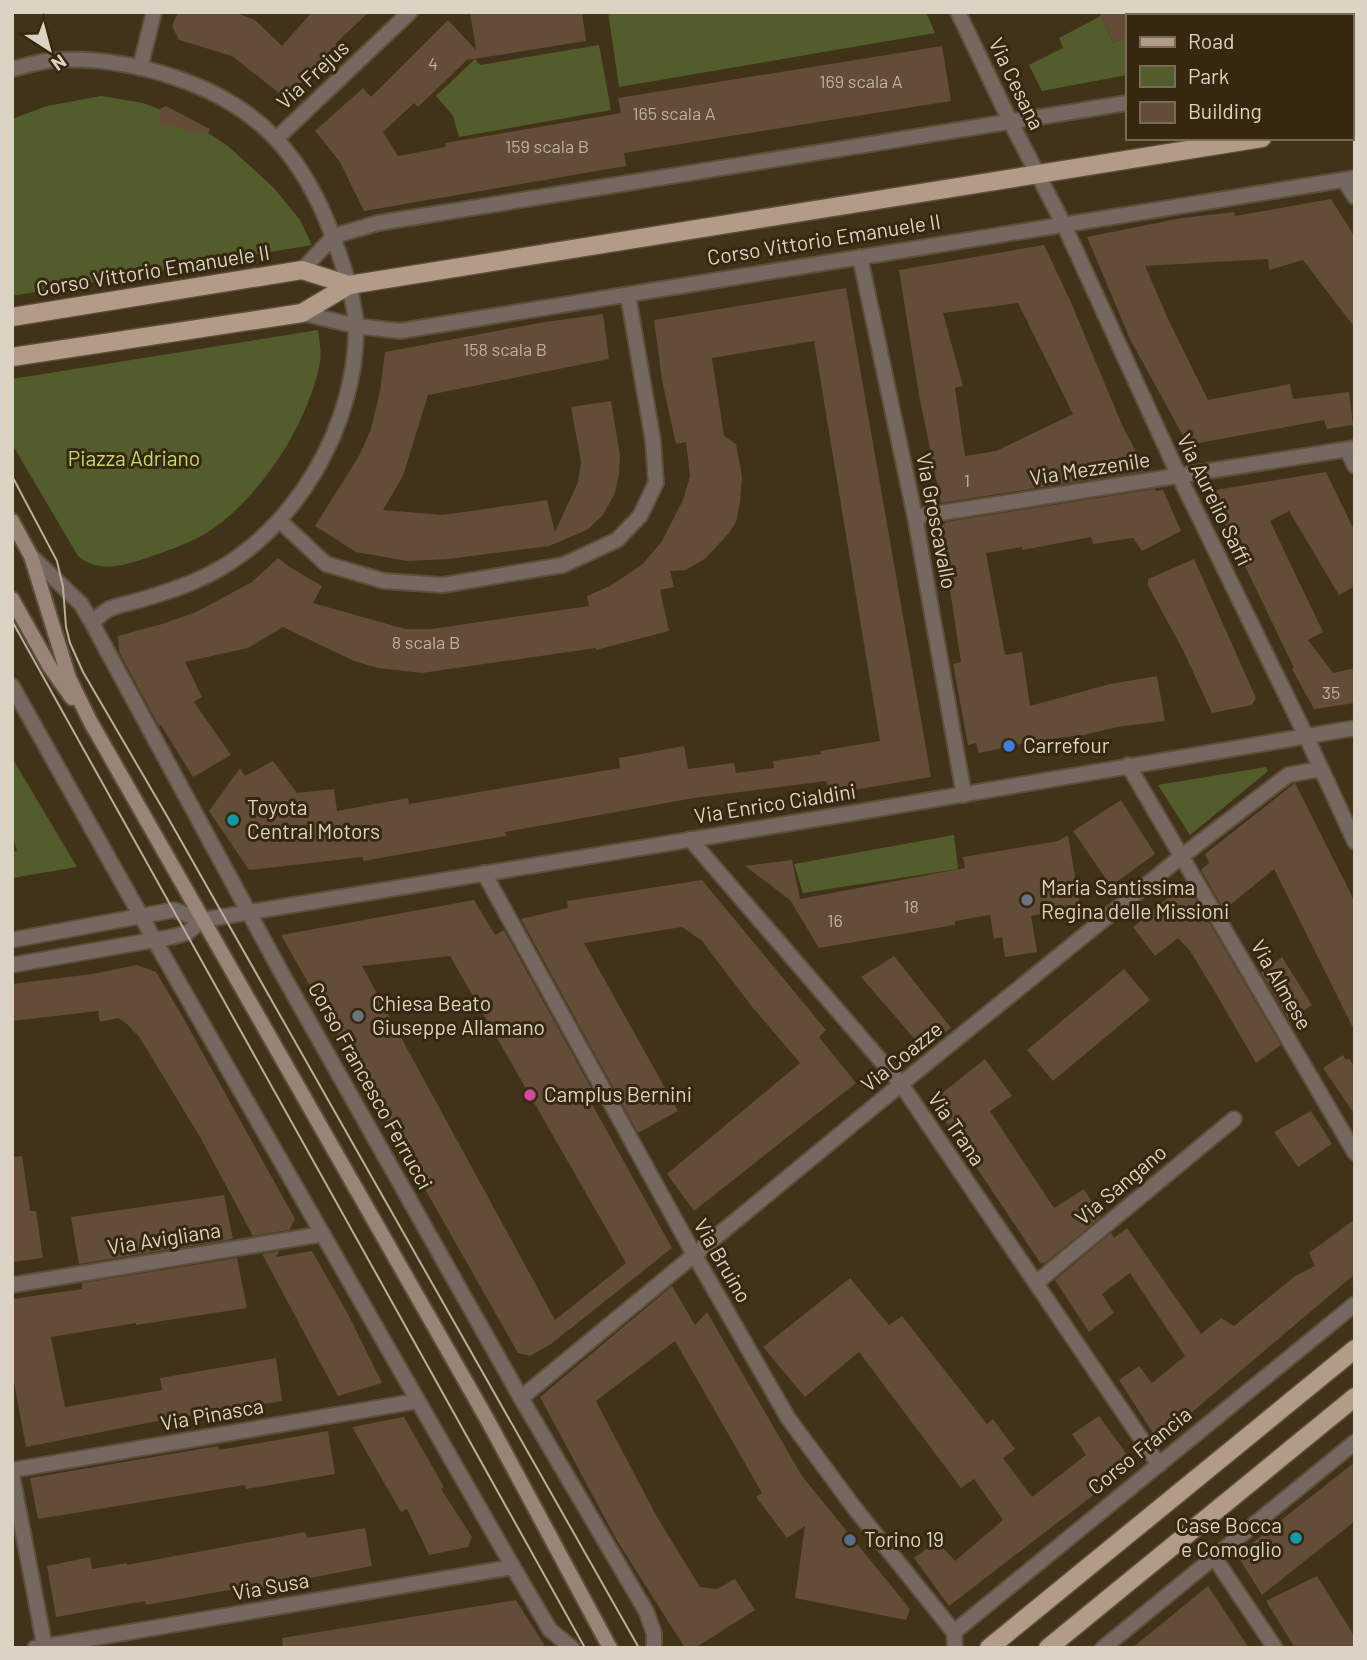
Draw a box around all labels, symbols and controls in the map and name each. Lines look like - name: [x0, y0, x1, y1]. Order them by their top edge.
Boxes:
- north arrow: [14, 14, 84, 84]
- legend: [1126, 14, 1353, 140]
- text: Road: [1188, 28, 1234, 53]
- street label: Via Cesana: [984, 33, 1050, 133]
- street label: Via Frejus: [271, 34, 353, 114]
- text: N: [47, 50, 71, 76]
- house number: 4: [428, 52, 438, 74]
- text: Park: [1188, 63, 1229, 88]
- house number: 169 scala A: [819, 70, 903, 92]
- text: Building: [1188, 98, 1262, 123]
- house number: 165 scala A: [632, 102, 716, 124]
- house number: 159 scala B: [505, 135, 589, 157]
- street label: Corso Vittorio Emanuele II: [705, 208, 942, 269]
- street label: Corso Vittorio Emanuele II: [34, 239, 271, 300]
- house number: 158 scala B: [463, 338, 547, 360]
- street label: Via Aurelio Saffi: [1173, 429, 1258, 569]
- park label: Piazza Adriano: [68, 445, 200, 470]
- street label: Via Mezzenile: [1028, 446, 1152, 489]
- street label: Via Groscavallo: [912, 451, 963, 591]
- house number: 1: [964, 469, 970, 491]
- house number: 8 scala B: [392, 631, 460, 653]
- house number: 35: [1322, 681, 1340, 703]
- place label: Carrefour: [1023, 732, 1110, 757]
- marker: Carrefour: [1001, 738, 1017, 754]
- street label: Via Enrico Cialdini: [692, 777, 857, 828]
- place label: Toyota Central Motors: [247, 794, 380, 843]
- marker: Toyota Central Motors: [225, 812, 241, 828]
- place label: Maria Santissima Regina delle Missioni: [1041, 874, 1229, 923]
- marker: Maria Santissima Regina delle Missioni: [1019, 892, 1035, 908]
- house number: 18: [903, 895, 919, 917]
- house number: 16: [827, 909, 843, 931]
- street label: Via Almese: [1247, 935, 1318, 1034]
- street label: Corso Francesco Ferrucci: [304, 977, 439, 1193]
- place label: Chiesa Beato Giuseppe Allamano: [372, 990, 545, 1039]
- marker: Chiesa Beato Giuseppe Allamano: [350, 1008, 366, 1024]
- street label: Via Coazze: [855, 1015, 947, 1096]
- place label: Camplus Bernini: [544, 1081, 692, 1106]
- street label: Via Trana: [923, 1086, 991, 1170]
- marker: Camplus Bernini: [522, 1087, 538, 1103]
- street label: Via Sangano: [1069, 1138, 1171, 1229]
- street label: Via Bruino: [689, 1214, 757, 1307]
- street label: Via Avigliana: [105, 1216, 222, 1259]
- street label: Via Pinasca: [158, 1392, 265, 1435]
- street label: Corso Francia: [1082, 1401, 1196, 1499]
- place label: Case Bocca e Comoglio: [1176, 1512, 1282, 1561]
- place label: Torino 19: [864, 1526, 944, 1551]
- marker: Case Bocca e Comoglio: [1288, 1530, 1304, 1546]
- marker: Torino 19: [842, 1532, 858, 1548]
- street label: Via Susa: [231, 1567, 311, 1605]

